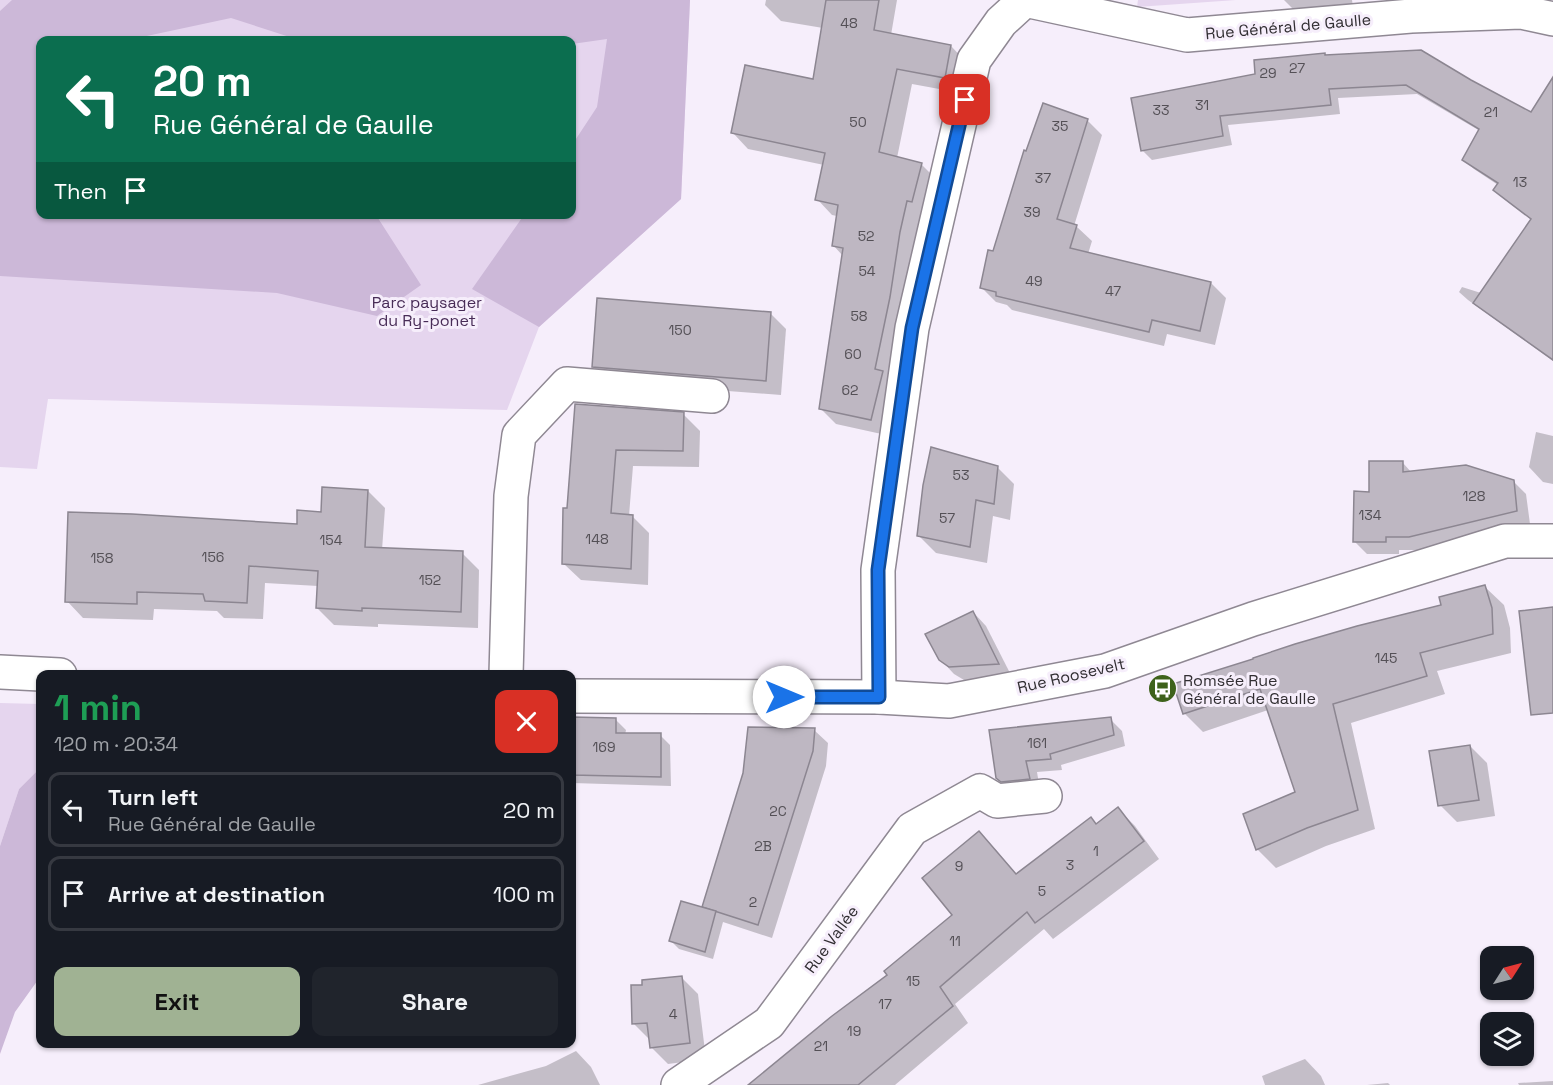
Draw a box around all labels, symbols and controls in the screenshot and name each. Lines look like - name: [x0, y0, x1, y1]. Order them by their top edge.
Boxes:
- street label: Rue Général de Gaulle: [1204, 9, 1372, 44]
- house number: 48: [840, 14, 858, 32]
- text: 20 m: [153, 55, 252, 108]
- house number: 27: [1289, 59, 1305, 77]
- icon: left: [54, 60, 132, 138]
- house number: 29: [1260, 64, 1276, 82]
- pin: [939, 74, 990, 125]
- icon: arrive: [948, 83, 981, 116]
- house number: 31: [1195, 96, 1209, 114]
- house number: 33: [1153, 101, 1169, 119]
- house number: 21: [1484, 103, 1498, 121]
- text: Rue Général de Gaulle: [153, 107, 434, 142]
- house number: 50: [849, 113, 867, 131]
- house number: 35: [1052, 117, 1068, 135]
- house number: 37: [1035, 169, 1051, 187]
- house number: 13: [1513, 173, 1527, 191]
- icon: arrive: [119, 174, 152, 207]
- text: Then: [54, 177, 107, 205]
- house number: 39: [1023, 203, 1041, 221]
- house number: 52: [858, 227, 874, 245]
- house number: 54: [858, 262, 876, 280]
- house number: 49: [1025, 272, 1043, 290]
- house number: 47: [1105, 282, 1121, 300]
- park label: Parc paysager du Ry-ponet: [372, 292, 482, 331]
- house number: 58: [850, 307, 868, 325]
- house number: 150: [668, 321, 692, 339]
- house number: 60: [844, 345, 862, 363]
- house number: 62: [842, 381, 858, 399]
- house number: 53: [953, 466, 969, 484]
- house number: 128: [1462, 487, 1486, 505]
- house number: 134: [1358, 506, 1382, 524]
- house number: 57: [939, 509, 955, 527]
- house number: 148: [585, 530, 609, 548]
- house number: 154: [320, 531, 343, 549]
- house number: 156: [202, 548, 224, 566]
- house number: 158: [91, 549, 114, 567]
- house number: 152: [419, 571, 441, 589]
- house number: 145: [1375, 649, 1398, 667]
- street label: Rue Roosevelt: [1015, 653, 1127, 698]
- position arrow: [752, 665, 816, 729]
- place label: Romsée Rue Général de Gaulle: [1183, 670, 1316, 709]
- bus stop icon: Romsée Rue Général de Gaulle: [1146, 673, 1178, 705]
- text: 1 min: [54, 685, 142, 731]
- button: close: [495, 690, 558, 753]
- text: 120 m · 20:34: [54, 731, 178, 757]
- house number: 161: [1027, 734, 1047, 752]
- house number: 169: [593, 738, 616, 756]
- text: Turn left: [108, 783, 198, 811]
- icon: left: [57, 793, 90, 826]
- text: 20 m: [503, 796, 555, 824]
- house number: 2C: [769, 802, 787, 820]
- text: Rue Général de Gaulle: [108, 811, 316, 837]
- house number: 2B: [754, 837, 772, 855]
- house number: 1: [1093, 842, 1099, 860]
- house number: 3: [1066, 856, 1074, 874]
- house number: 9: [955, 857, 963, 875]
- icon: arrive: [57, 877, 90, 910]
- text: Arrive at destination: [108, 880, 325, 908]
- text: 100 m: [493, 880, 555, 908]
- house number: 5: [1038, 882, 1046, 900]
- house number: 2: [749, 893, 757, 911]
- street label: Rue Vallée: [800, 901, 863, 977]
- house number: 11: [949, 932, 961, 950]
- north arrow: [1480, 946, 1534, 1000]
- map controls: [1480, 946, 1534, 1066]
- button: Exit: [54, 967, 300, 1036]
- button: Share: [312, 967, 558, 1036]
- house number: 15: [906, 972, 920, 990]
- house number: 17: [878, 995, 892, 1013]
- house number: 4: [669, 1005, 678, 1023]
- button: layers: [1480, 1012, 1534, 1066]
- house number: 19: [847, 1022, 861, 1040]
- house number: 21: [814, 1037, 828, 1055]

